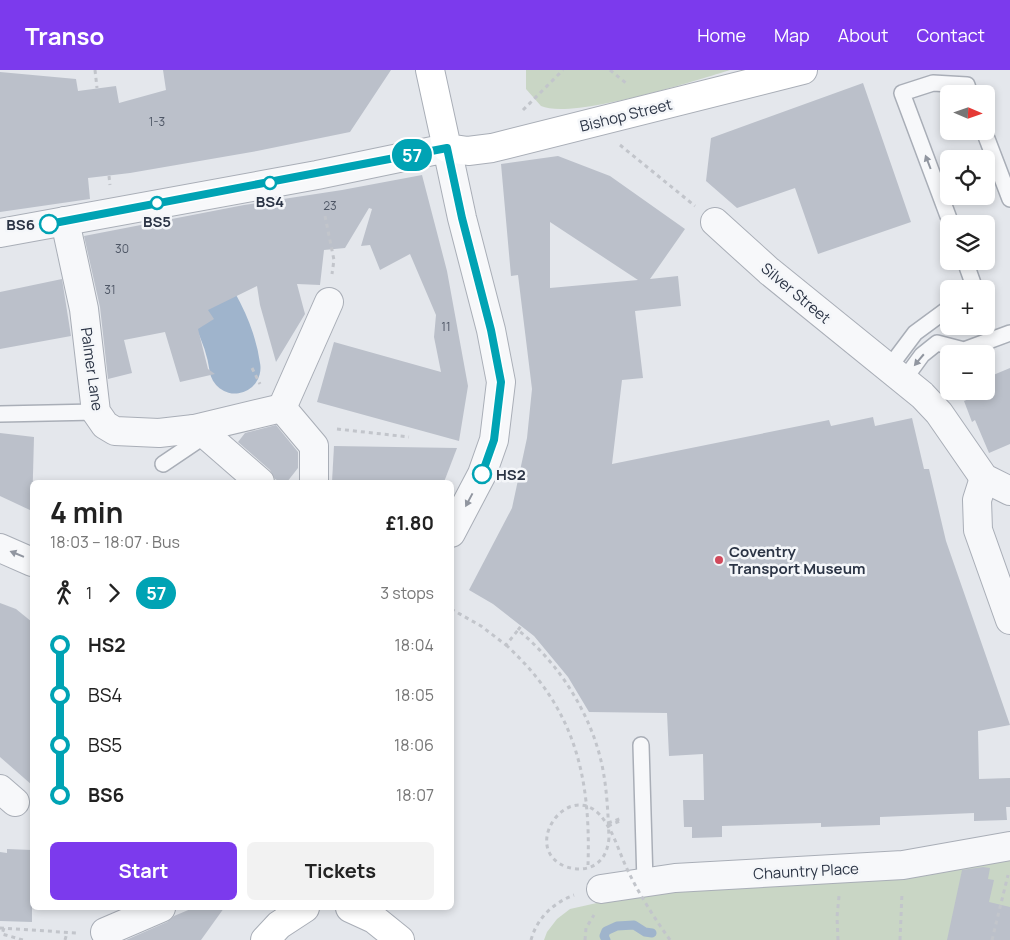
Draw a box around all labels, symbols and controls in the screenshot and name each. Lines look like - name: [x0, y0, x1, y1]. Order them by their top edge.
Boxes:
- text: Transo: [25, 19, 104, 52]
- text: Home: [697, 23, 746, 47]
- text: Map: [774, 23, 810, 47]
- text: About: [838, 23, 888, 47]
- text: Contact: [916, 23, 985, 47]
- north arrow: [940, 85, 995, 140]
- map controls: [940, 85, 995, 400]
- street label: Bishop Street: [578, 93, 674, 137]
- house number: 1-3: [149, 113, 165, 130]
- line badge: 57: [390, 139, 434, 171]
- text: 57: [402, 143, 422, 167]
- button: locate: [940, 150, 995, 205]
- one-way arrow: [924, 154, 932, 169]
- marker: BS4: [263, 176, 277, 190]
- place label: BS4: [256, 191, 284, 212]
- marker: BS5: [150, 196, 164, 210]
- house number: 23: [323, 197, 337, 214]
- place label: BS5: [143, 211, 171, 232]
- place label: BS6: [6, 214, 35, 235]
- marker: BS6: [39, 214, 59, 234]
- button: layers: [940, 215, 995, 270]
- house number: 30: [115, 240, 129, 257]
- street label: Silver Street: [757, 258, 835, 328]
- button: +: [940, 280, 995, 335]
- house number: 31: [104, 281, 116, 298]
- house number: 11: [441, 318, 451, 335]
- street label: Palmer Lane: [76, 326, 108, 412]
- button: −: [940, 345, 995, 400]
- one-way arrow: [913, 354, 925, 366]
- marker: HS2: [472, 464, 492, 484]
- place label: HS2: [496, 464, 526, 485]
- text: 4 min: [50, 493, 123, 531]
- one-way arrow: [464, 493, 473, 507]
- text: £1.80: [386, 510, 434, 536]
- text: 18:03 – 18:07 · Bus: [50, 531, 180, 553]
- place label: Coventry Transport Museum: [729, 541, 866, 579]
- one-way arrow: [9, 550, 24, 558]
- marker: Coventry Transport Museum: [713, 554, 725, 566]
- icon: walk: [50, 579, 78, 607]
- icon: forward: [100, 579, 128, 607]
- text: 57: [146, 581, 166, 605]
- text: 1: [86, 582, 92, 604]
- text: 3 stops: [380, 582, 434, 604]
- text: HS2: [88, 632, 126, 658]
- text: 18:04: [394, 634, 434, 656]
- text: BS4: [88, 682, 123, 708]
- text: 18:05: [395, 684, 434, 706]
- text: BS5: [88, 732, 122, 758]
- text: 18:06: [394, 734, 434, 756]
- text: BS6: [88, 782, 124, 808]
- text: 18:07: [396, 784, 434, 806]
- button: Start: [50, 842, 237, 900]
- button: Tickets: [247, 842, 434, 900]
- street label: Chauntry Place: [753, 858, 860, 884]

